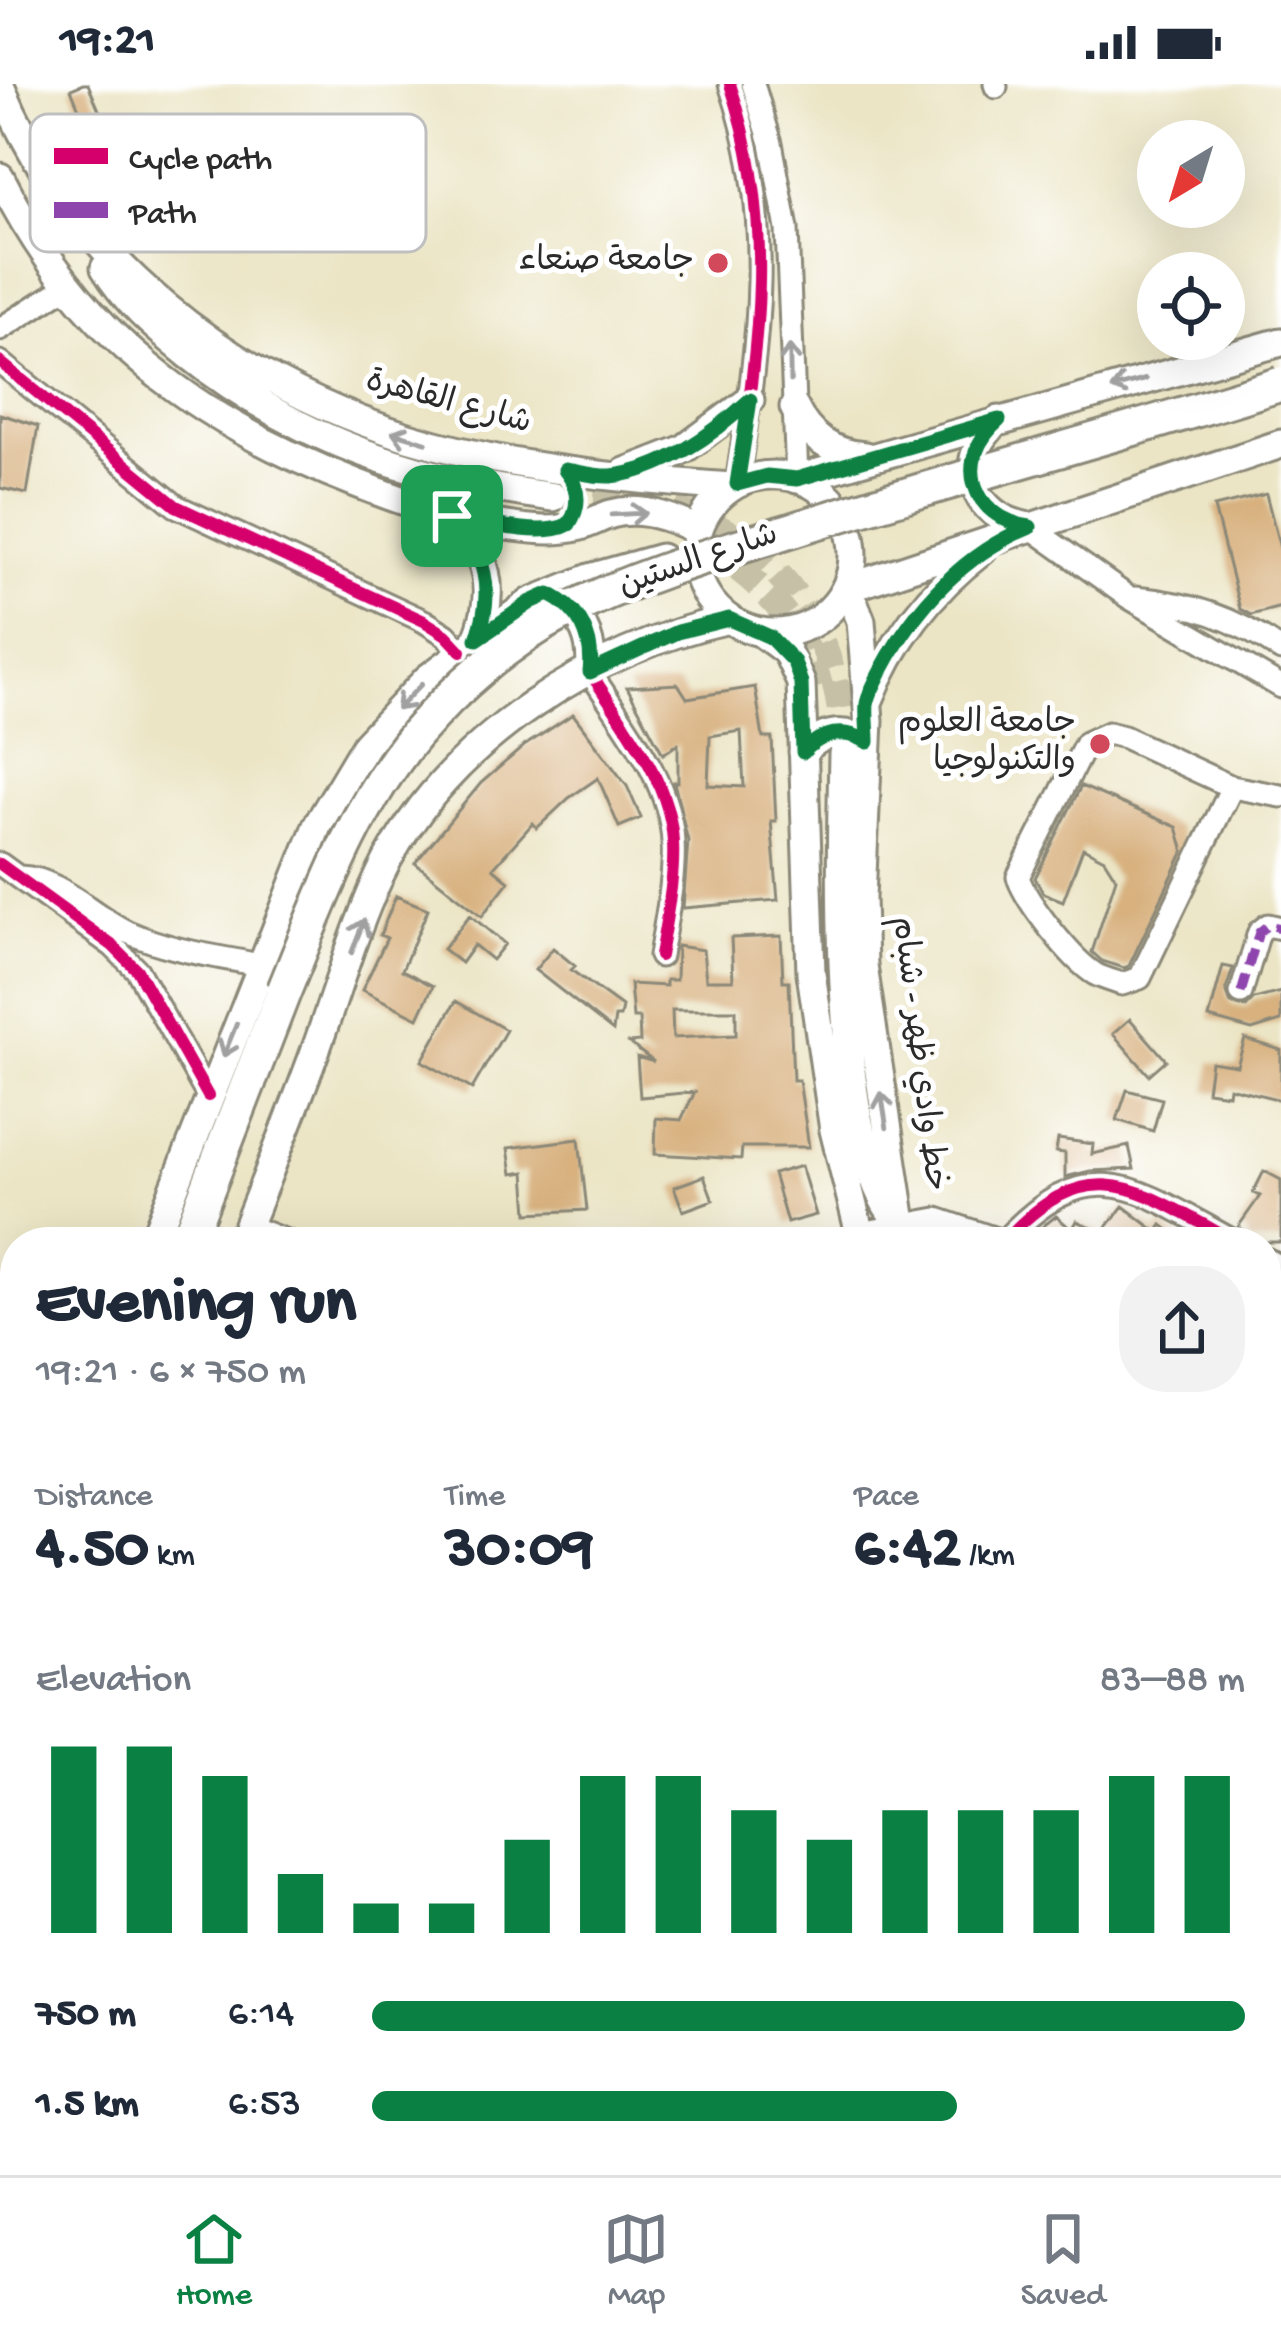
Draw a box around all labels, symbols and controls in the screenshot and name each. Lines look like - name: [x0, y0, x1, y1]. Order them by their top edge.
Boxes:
- text: 19:21: [60, 16, 155, 69]
- legend: [30, 114, 426, 252]
- north arrow: [1137, 120, 1245, 228]
- map controls: [1137, 120, 1245, 360]
- text: Cycle path: [129, 143, 272, 181]
- text: Path: [128, 197, 197, 235]
- place label: جامعة صنعاء: [519, 243, 694, 282]
- marker: جامعة صنعاء: [705, 250, 731, 276]
- button: locate: [1137, 252, 1245, 360]
- one-way arrow: [779, 344, 802, 383]
- street label: شارع القاهرة: [361, 363, 535, 444]
- one-way arrow: [1109, 375, 1147, 397]
- one-way arrow: [391, 425, 429, 447]
- pin: [401, 465, 503, 567]
- icon: arrive: [419, 483, 485, 549]
- one-way arrow: [609, 502, 648, 525]
- street label: شارع الستين: [614, 516, 784, 607]
- one-way arrow: [396, 682, 424, 711]
- place label: جامعة العلوم والتكنولوجيا: [898, 705, 1076, 782]
- marker: جامعة العلوم والتكنولوجيا: [1087, 731, 1113, 757]
- street label: خط وادي ظهر - شبام: [880, 914, 954, 1194]
- one-way arrow: [348, 919, 370, 956]
- one-way arrow: [218, 1020, 239, 1057]
- one-way arrow: [871, 1091, 894, 1130]
- button: share: [1119, 1266, 1245, 1392]
- text: Evening run: [36, 1267, 356, 1345]
- text: 19:21 · 6 × 750 m: [36, 1351, 306, 1397]
- text: Distance: [36, 1479, 153, 1517]
- text: Time: [445, 1479, 505, 1517]
- text: Pace: [854, 1479, 919, 1517]
- text: 4.50: [36, 1517, 149, 1587]
- text: 30:09: [445, 1517, 593, 1587]
- text: 6:42: [854, 1517, 961, 1587]
- text: km: [149, 1538, 195, 1576]
- text: /km: [961, 1538, 1015, 1576]
- text: Elevation: [36, 1659, 191, 1705]
- text: 83–88 m: [1100, 1659, 1245, 1705]
- text: 750 m: [36, 1993, 136, 2039]
- text: 6:14: [228, 1993, 294, 2039]
- text: 1.5 km: [36, 2083, 139, 2129]
- text: 6:53: [228, 2083, 301, 2129]
- tab: Home: [176, 2206, 252, 2316]
- tab: Map: [603, 2206, 669, 2316]
- tab: Saved: [1021, 2206, 1105, 2316]

